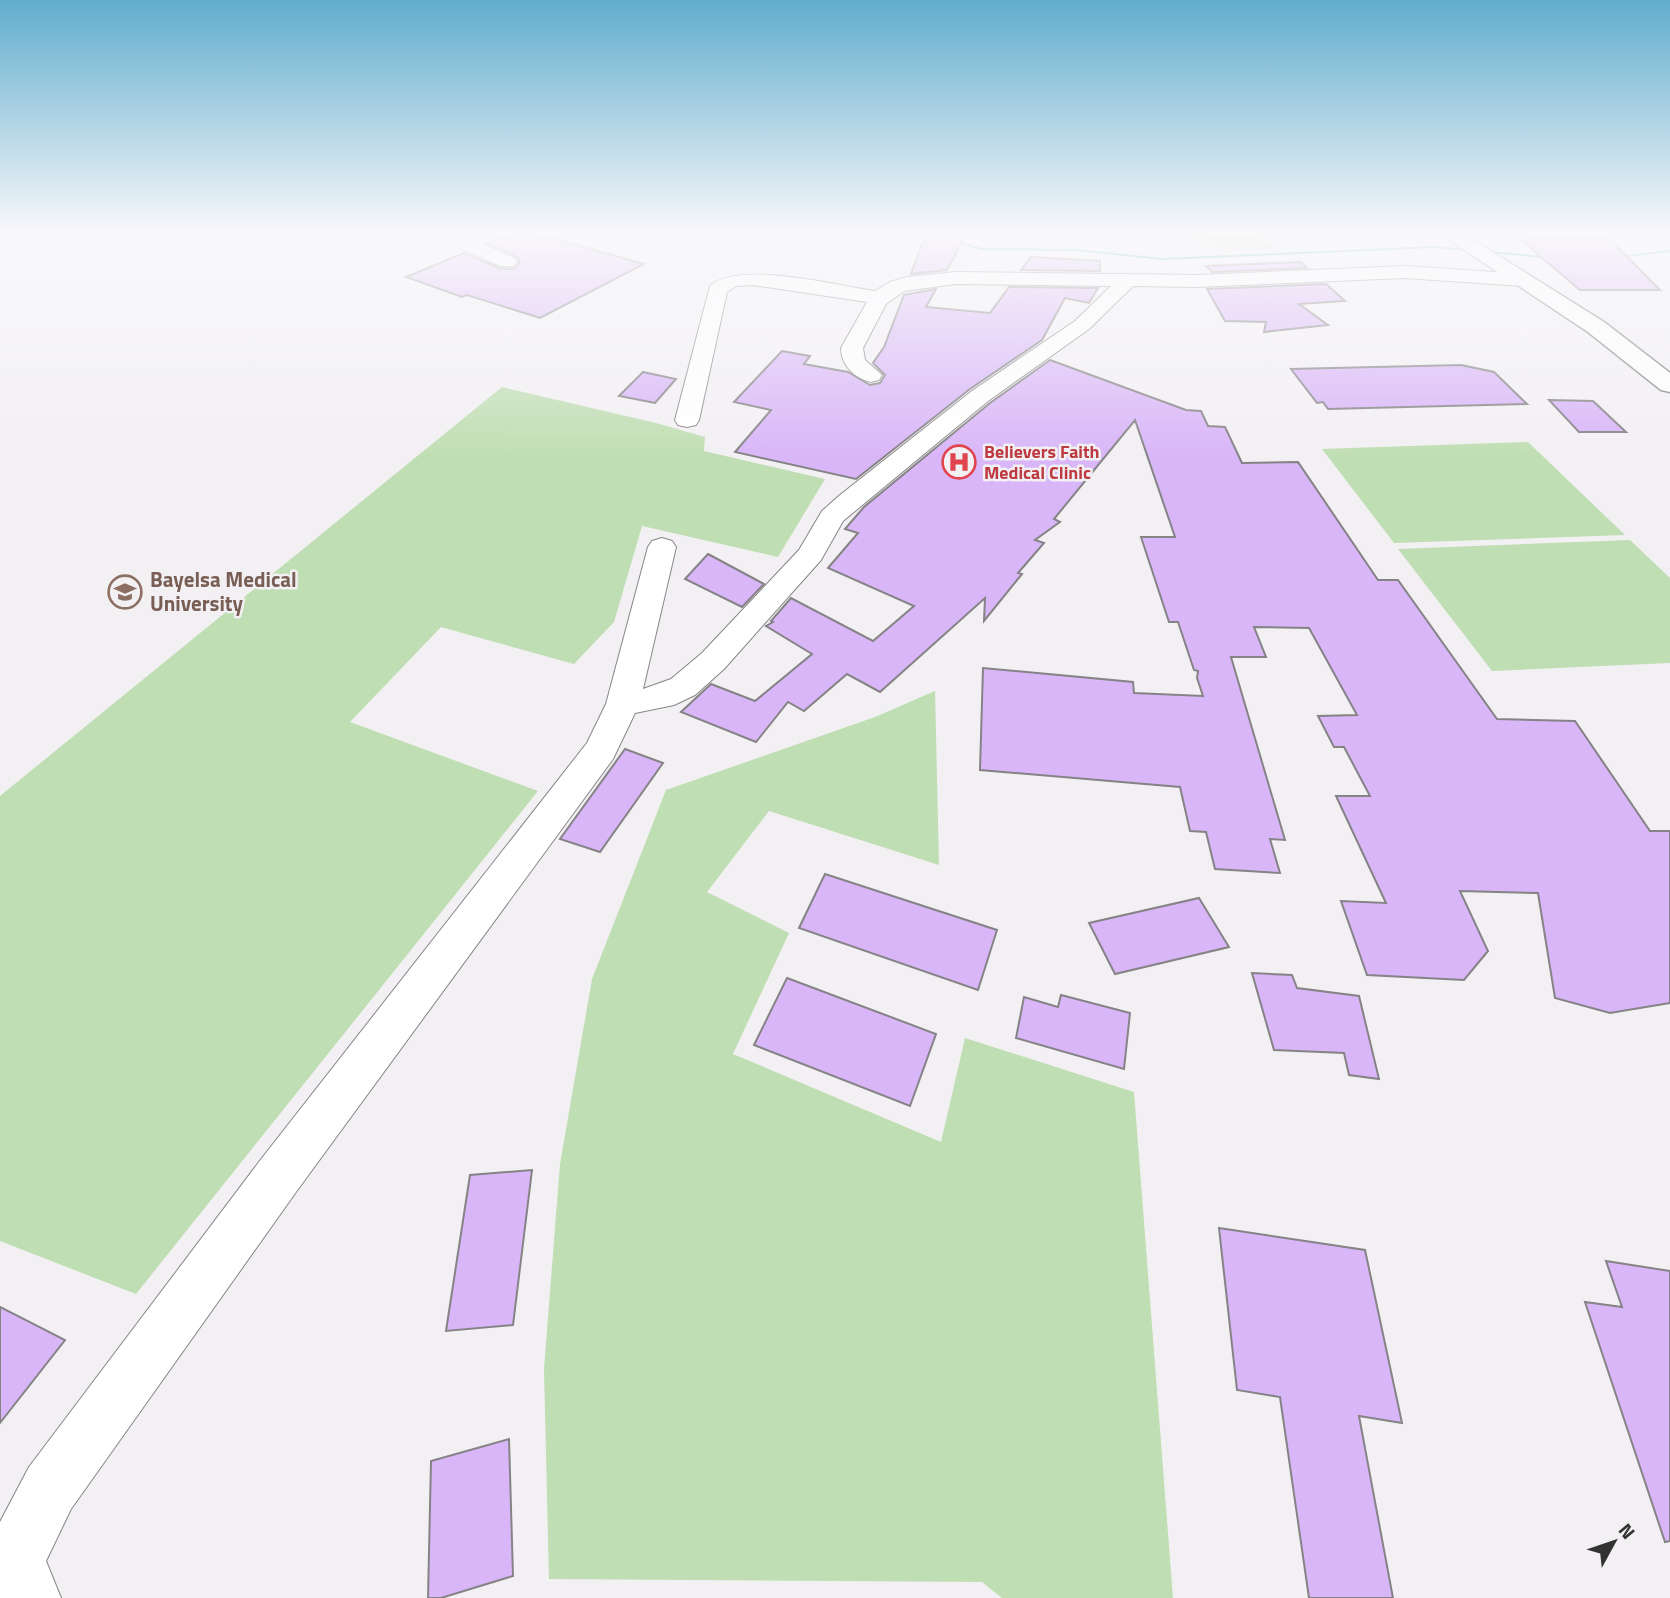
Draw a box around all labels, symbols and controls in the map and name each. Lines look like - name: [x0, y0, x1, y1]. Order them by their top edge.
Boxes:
- place label: Believers Faith Medical Clinic: [984, 438, 1100, 486]
- hospital icon: Believers Faith Medical Clinic: [940, 443, 978, 481]
- place label: Bayelsa Medical University: [150, 563, 297, 619]
- school or university icon: Bayelsa Medical University: [106, 573, 144, 611]
- north arrow: [1579, 1507, 1649, 1577]
- text: N: [1612, 1516, 1643, 1545]

